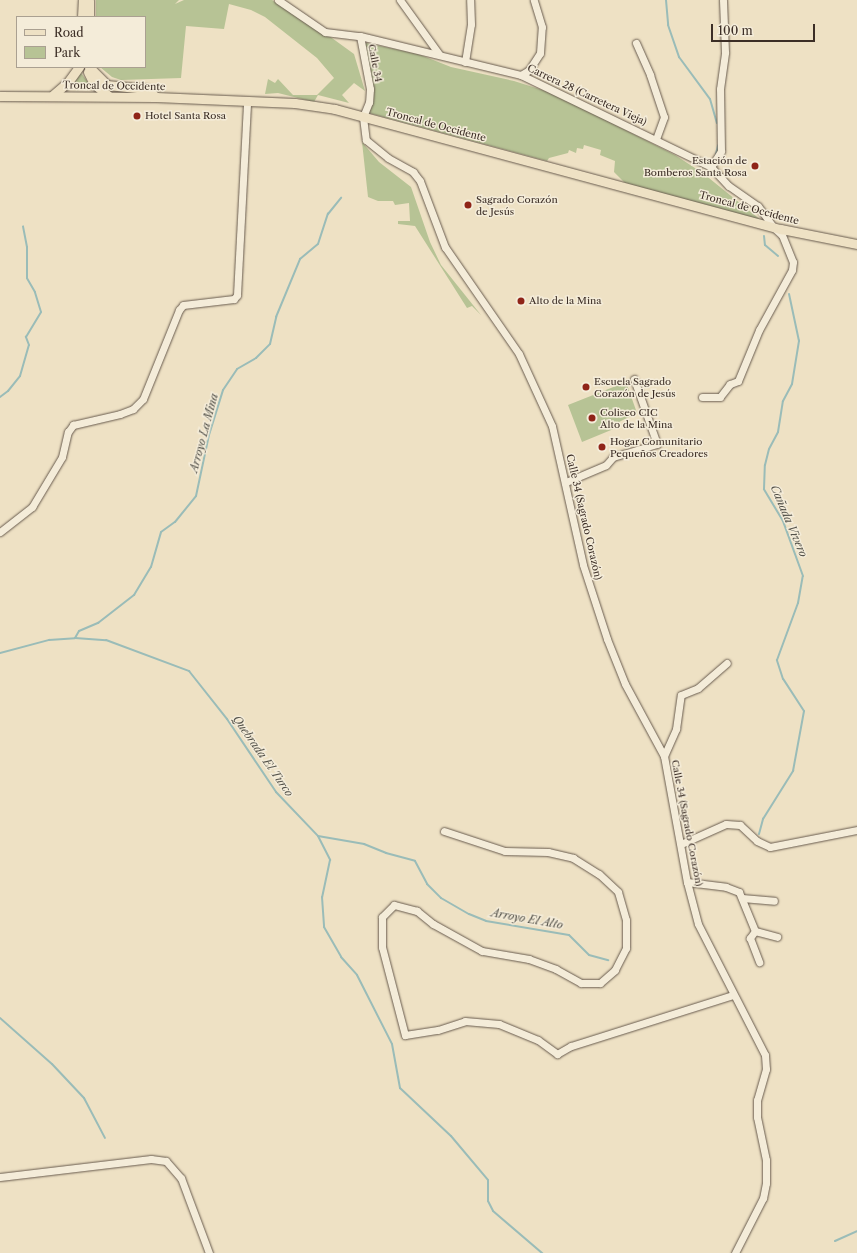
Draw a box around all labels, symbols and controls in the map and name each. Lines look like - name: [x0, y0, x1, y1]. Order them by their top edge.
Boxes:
- legend: [16, 16, 146, 68]
- scale bar: [713, 16, 817, 42]
- text: 100 m: [718, 23, 753, 38]
- text: Road: [54, 25, 84, 40]
- street label: Calle 34: [365, 43, 385, 83]
- text: Park: [54, 45, 80, 60]
- street label: Carrera 28 (Carretera Vieja): [525, 62, 649, 128]
- street label: Troncal de Occidente: [62, 79, 166, 93]
- street label: Troncal de Occidente: [385, 106, 487, 144]
- place label: Hotel Santa Rosa: [145, 110, 226, 122]
- marker: Hotel Santa Rosa: [132, 111, 142, 121]
- place label: Estación de Bomberos Santa Rosa: [644, 154, 747, 178]
- marker: Estación de Bomberos Santa Rosa: [750, 161, 760, 171]
- street label: Troncal de Occidente: [698, 189, 800, 227]
- place label: Sagrado Corazón de Jesús: [476, 193, 558, 216]
- marker: Sagrado Corazón de Jesús: [463, 200, 473, 210]
- place label: Alto de la Mina: [529, 295, 602, 307]
- marker: Alto de la Mina: [516, 296, 526, 306]
- place label: Escuela Sagrado Corazón de Jesús: [594, 375, 676, 398]
- marker: Escuela Sagrado Corazón de Jesús: [581, 382, 591, 392]
- water label: Arroyo La Mina: [187, 392, 221, 474]
- place label: Coliseo CIC Alto de la Mina: [600, 406, 673, 430]
- marker: Coliseo CIC Alto de la Mina: [587, 413, 597, 423]
- place label: Hogar Comunitario Pequeños Creadores: [610, 435, 708, 458]
- marker: Hogar Comunitario Pequeños Creadores: [597, 442, 607, 452]
- street label: Calle 34 (Sagrado Corazón): [564, 453, 604, 581]
- water label: Cañada Vivero: [768, 483, 810, 559]
- water label: Quebrada El Turco: [230, 713, 296, 799]
- street label: Calle 34 (Sagrado Corazón): [669, 759, 705, 887]
- water label: Arroyo El Alto: [490, 906, 564, 932]

